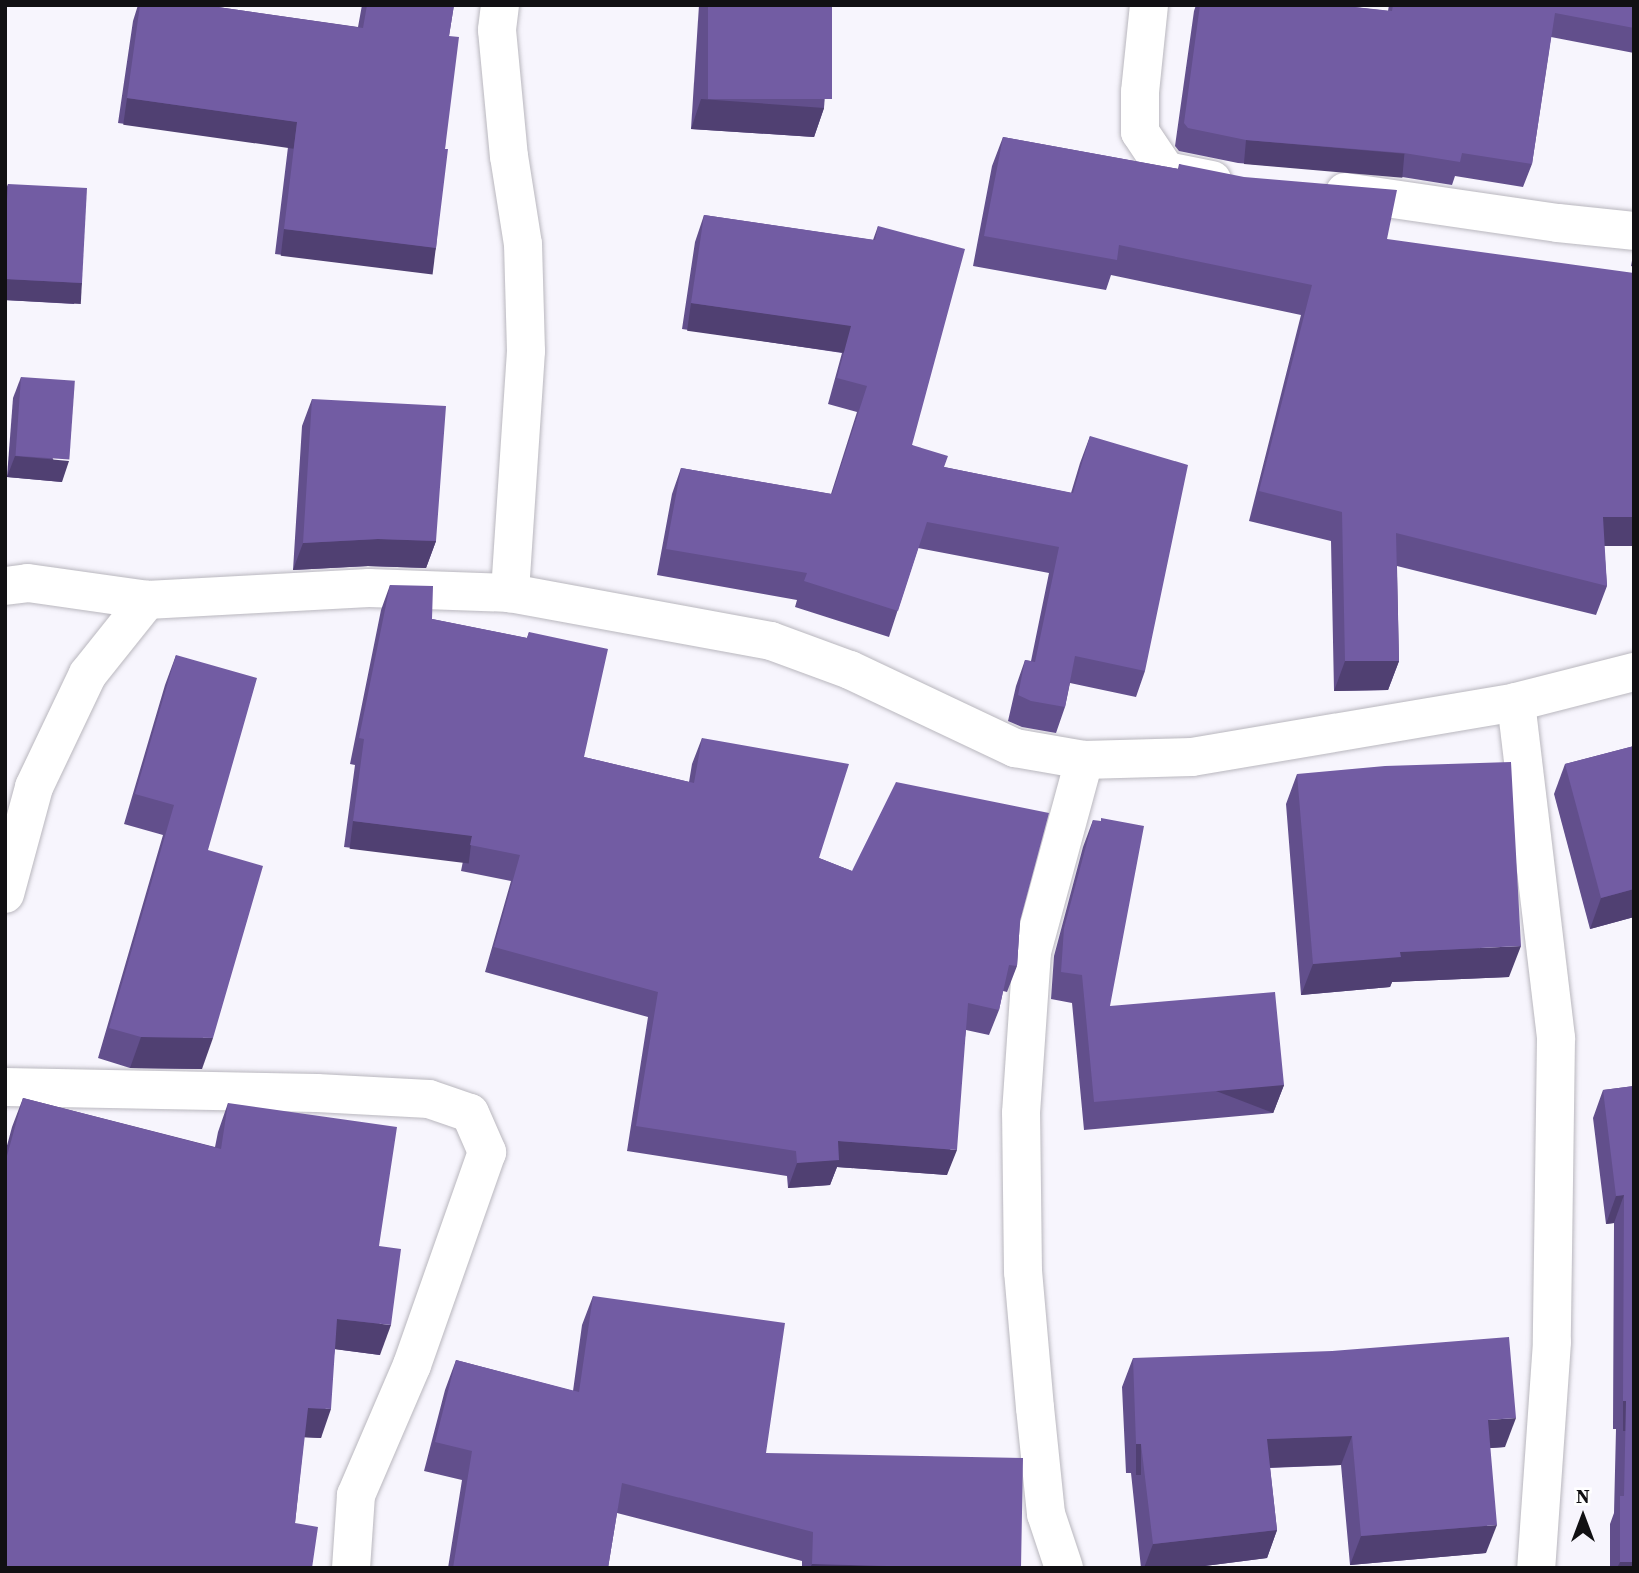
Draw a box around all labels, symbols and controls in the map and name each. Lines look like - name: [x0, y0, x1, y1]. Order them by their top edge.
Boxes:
- north arrow: [1548, 1482, 1618, 1552]
- text: N: [1576, 1483, 1590, 1509]

